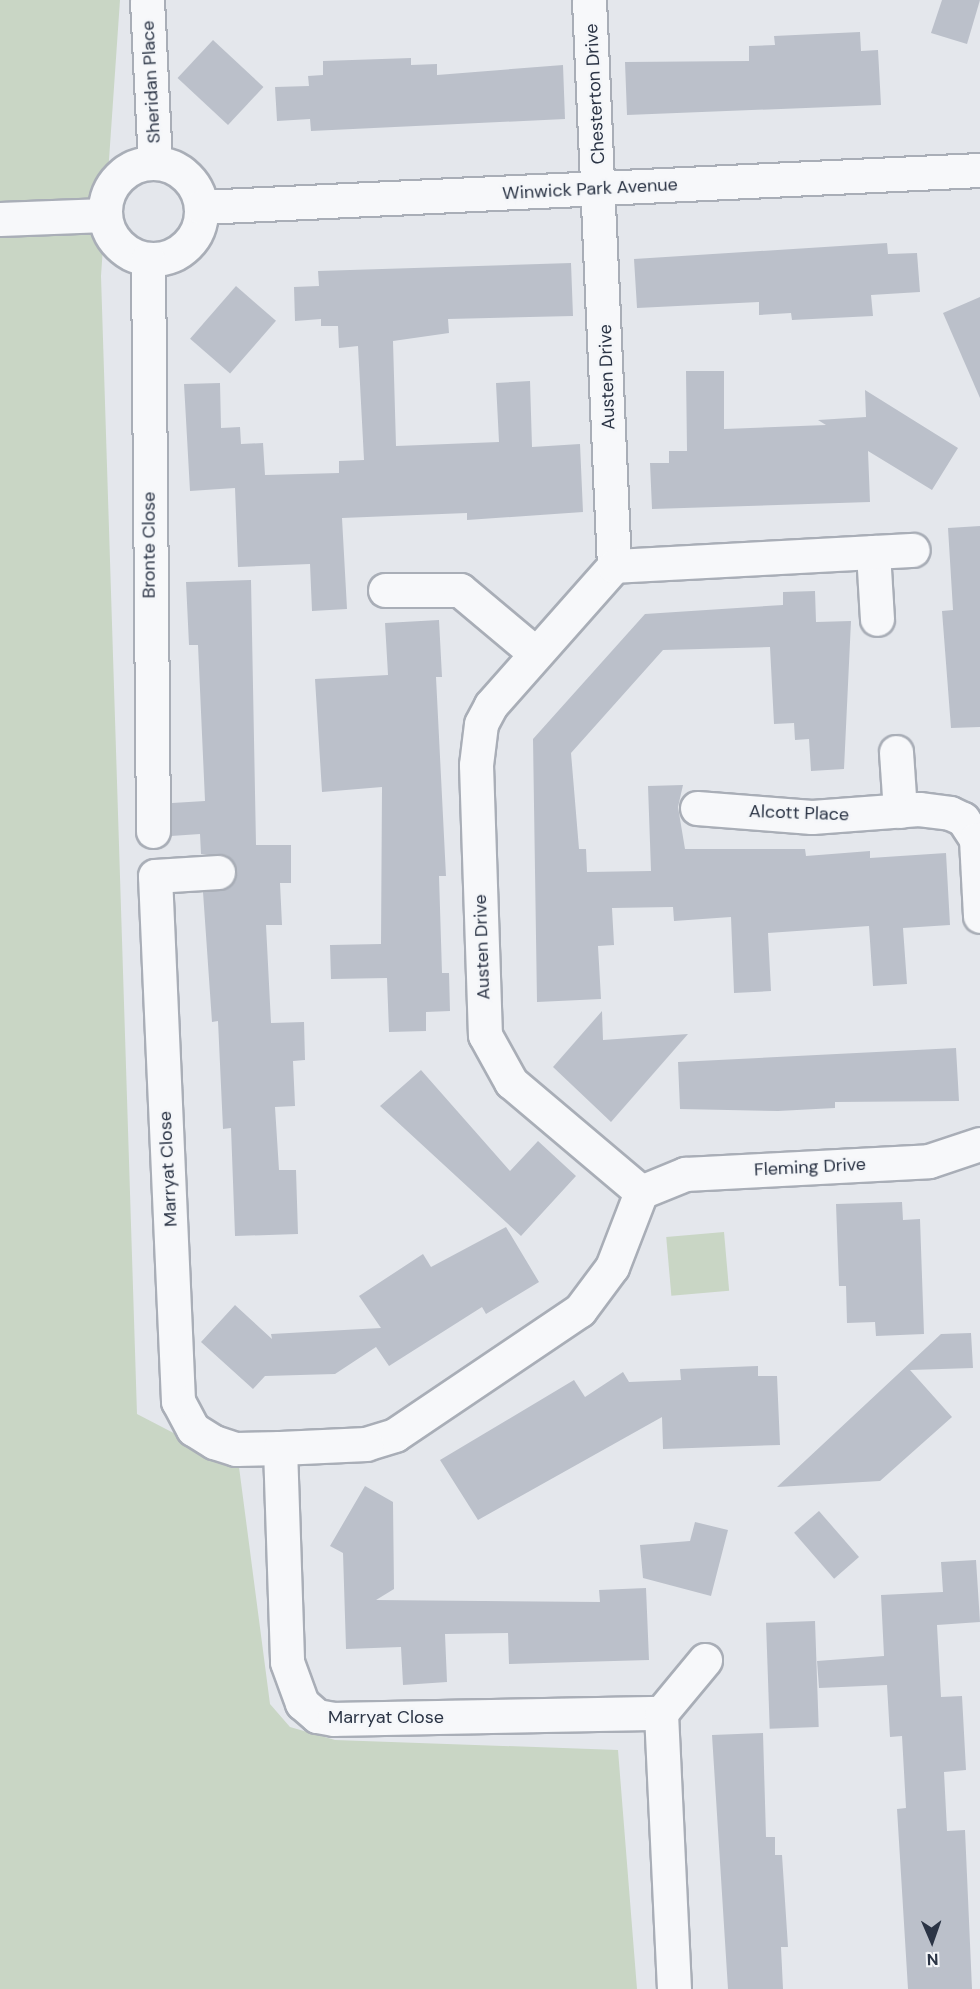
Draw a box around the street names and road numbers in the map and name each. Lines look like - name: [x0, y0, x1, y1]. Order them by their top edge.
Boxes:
- street label: Sheridan Place: [137, 20, 165, 144]
- street label: Chesterton Drive: [581, 23, 609, 165]
- street label: Winwick Park Avenue: [502, 174, 678, 204]
- street label: Austen Drive: [594, 324, 620, 430]
- street label: Bronte Close: [138, 492, 160, 598]
- street label: Alcott Place: [749, 800, 849, 826]
- street label: Austen Drive: [469, 894, 495, 1000]
- street label: Marryat Close: [154, 1111, 182, 1227]
- street label: Fleming Drive: [754, 1153, 866, 1181]
- street label: Marryat Close: [328, 1706, 444, 1728]

